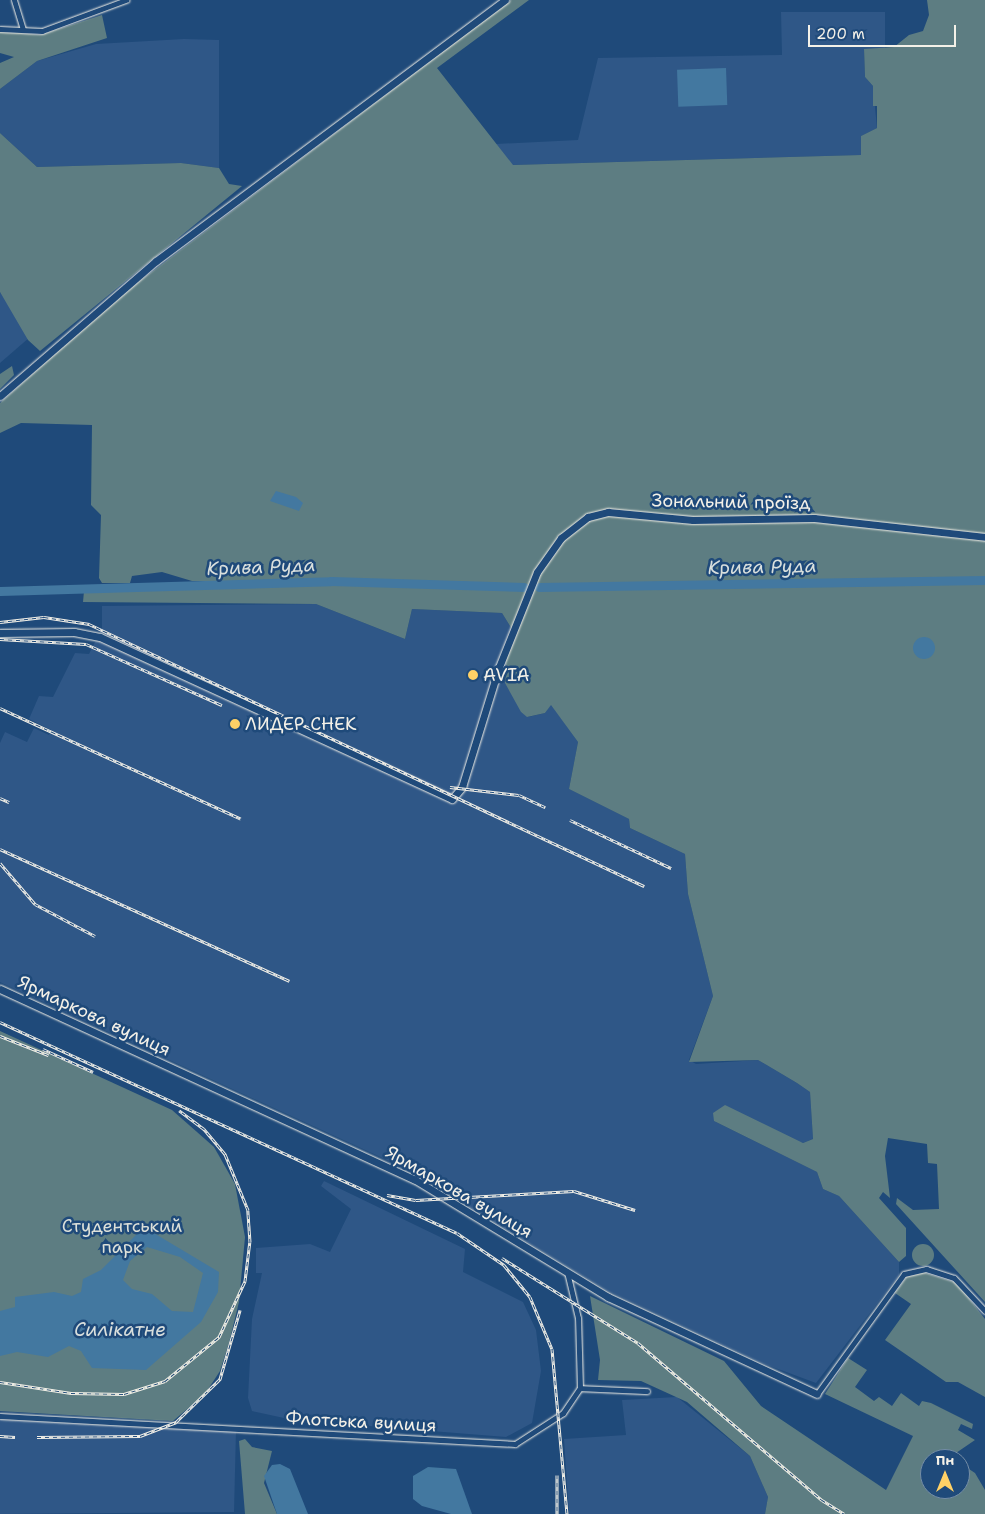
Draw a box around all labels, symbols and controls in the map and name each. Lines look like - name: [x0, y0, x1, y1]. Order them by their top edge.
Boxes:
- scale bar: [810, 15, 958, 47]
- text: 200 m: [816, 24, 865, 44]
- street label: Зональний проїзд: [651, 490, 811, 514]
- water label: Крива Руда: [206, 554, 316, 580]
- water label: Крива Руда: [707, 555, 817, 579]
- place label: AVIA: [483, 664, 530, 686]
- marker: AVIA: [467, 669, 479, 681]
- place label: ЛИДЕР СНЕК: [245, 713, 357, 735]
- marker: ЛИДЕР СНЕК: [229, 718, 241, 730]
- street label: Ярмаркова вулиця: [14, 971, 174, 1061]
- street label: Ярмаркова вулиця: [382, 1141, 536, 1243]
- park label: Студентський парк: [62, 1216, 182, 1258]
- water label: Силікатне: [74, 1319, 166, 1341]
- street label: Флотська вулиця: [285, 1407, 437, 1437]
- north arrow: [920, 1449, 970, 1499]
- text: Пн: [936, 1451, 954, 1469]

